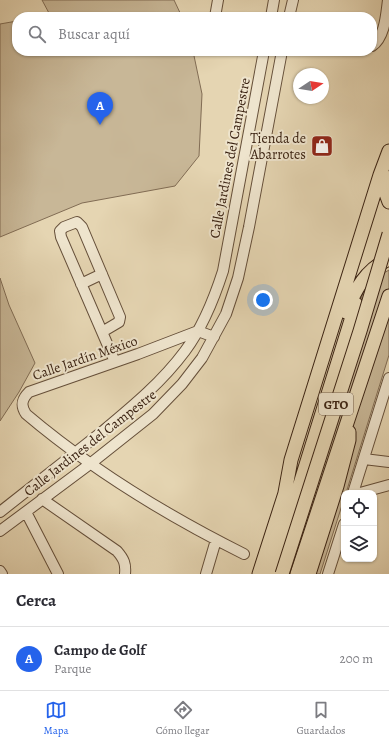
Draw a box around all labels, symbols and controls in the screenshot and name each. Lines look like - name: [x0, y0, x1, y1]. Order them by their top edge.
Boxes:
- search box: [12, 12, 377, 56]
- icon: search: [26, 23, 48, 45]
- text: Buscar aquí: [58, 24, 130, 44]
- north arrow: [293, 68, 329, 104]
- street label: Calle Jardines del Campestre: [205, 76, 255, 240]
- pin: A: [87, 92, 113, 125]
- place label: Tienda de Abarrotes: [249, 129, 306, 164]
- shop icon: Tienda de Abarrotes: [309, 133, 335, 159]
- your location: [253, 290, 273, 310]
- street label: Calle Jardín México: [30, 331, 140, 385]
- street label: Calle Jardines del Campestre: [20, 385, 160, 501]
- road number: GTO: [319, 393, 353, 415]
- map controls: [341, 490, 377, 562]
- button: locate: [341, 490, 377, 526]
- button: layers: [341, 526, 377, 562]
- text: Cerca: [16, 589, 56, 612]
- text: Campo de Golf: [54, 640, 145, 660]
- text: A: [25, 650, 33, 667]
- text: 200 m: [340, 650, 373, 667]
- text: Parque: [54, 660, 91, 677]
- tab: Mapa: [43, 699, 69, 738]
- tab: Cómo llegar: [156, 699, 210, 738]
- tab: Guardados: [296, 699, 346, 738]

